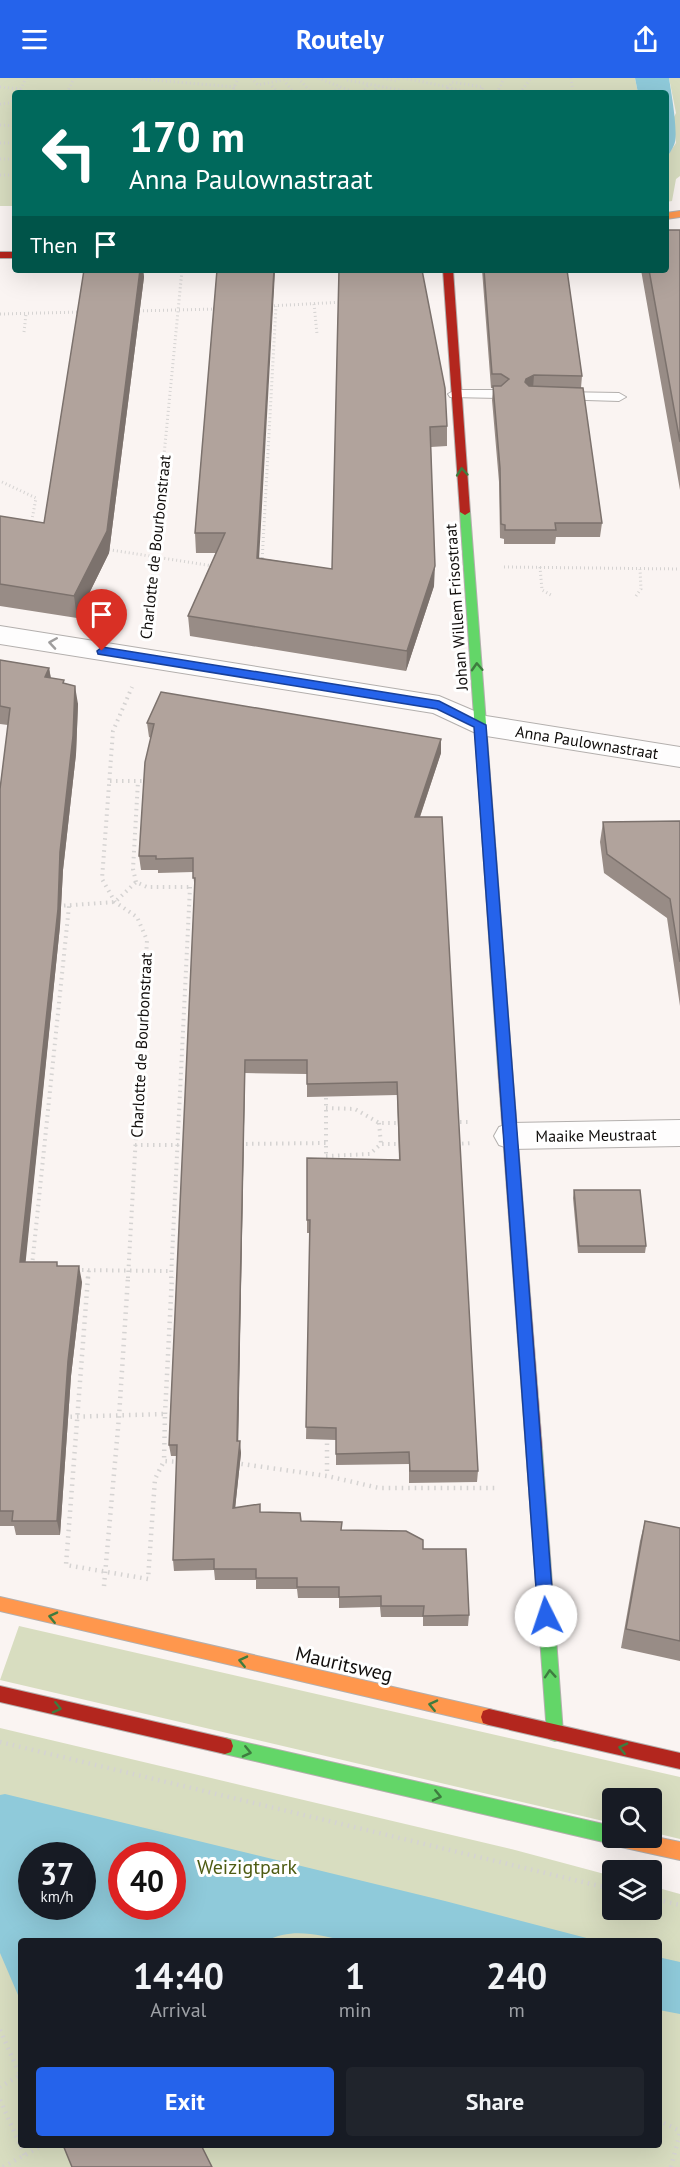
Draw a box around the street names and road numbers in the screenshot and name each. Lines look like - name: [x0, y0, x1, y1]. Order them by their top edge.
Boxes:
- street label: Charlotte de Bourbonstraat: [135, 453, 175, 640]
- street label: Johan Willem Frisostraat: [440, 522, 472, 692]
- street label: Anna Paulownastraat: [514, 721, 660, 763]
- street label: Charlotte de Bourbonstraat: [126, 951, 156, 1138]
- street label: Maaike Meustraat: [535, 1124, 657, 1146]
- street label: Mauritsweg: [293, 1640, 395, 1688]

